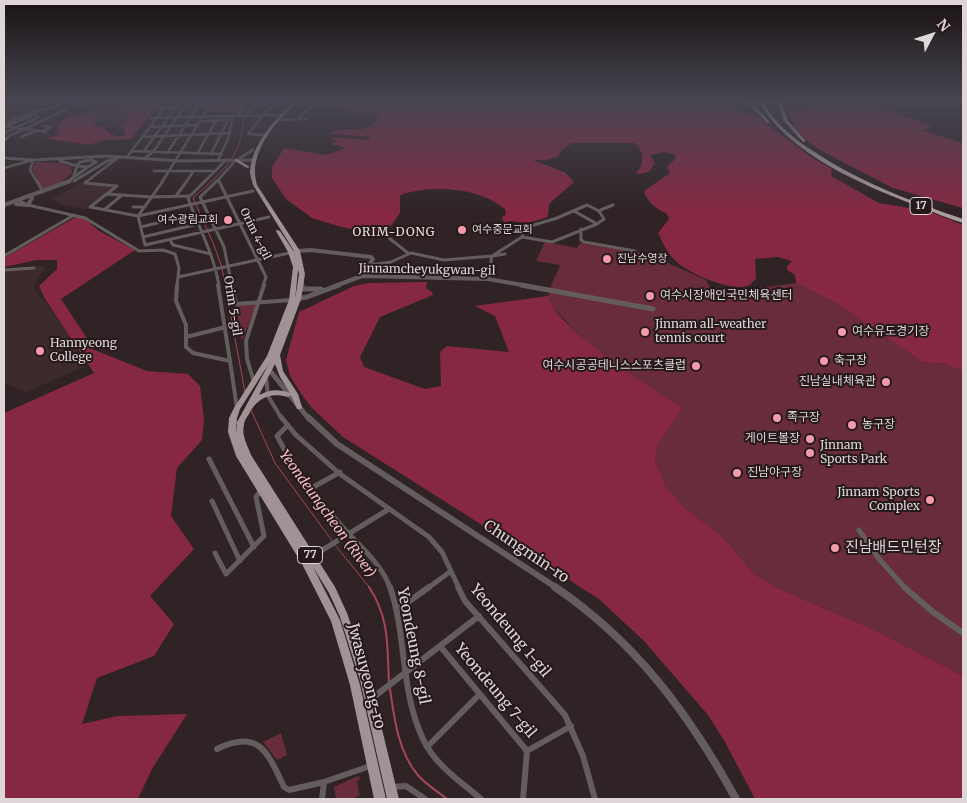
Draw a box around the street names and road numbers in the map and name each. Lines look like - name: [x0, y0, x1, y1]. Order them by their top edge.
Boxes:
- road number: 17: [910, 198, 932, 215]
- street label: Orim 4-gil: [237, 206, 273, 262]
- street label: Jinnamcheyukgwan-gil: [358, 262, 496, 278]
- street label: Orim 5-gil: [220, 275, 244, 337]
- street label: Chungmin-ro: [480, 517, 572, 587]
- road number: 77: [298, 546, 322, 564]
- street label: Yeondeung 1-gil: [466, 581, 554, 681]
- street label: Yeondeung 8-gil: [393, 586, 433, 706]
- street label: Jwasuyeong-ro: [343, 621, 389, 731]
- street label: Yeondeung 7-gil: [450, 640, 540, 742]

